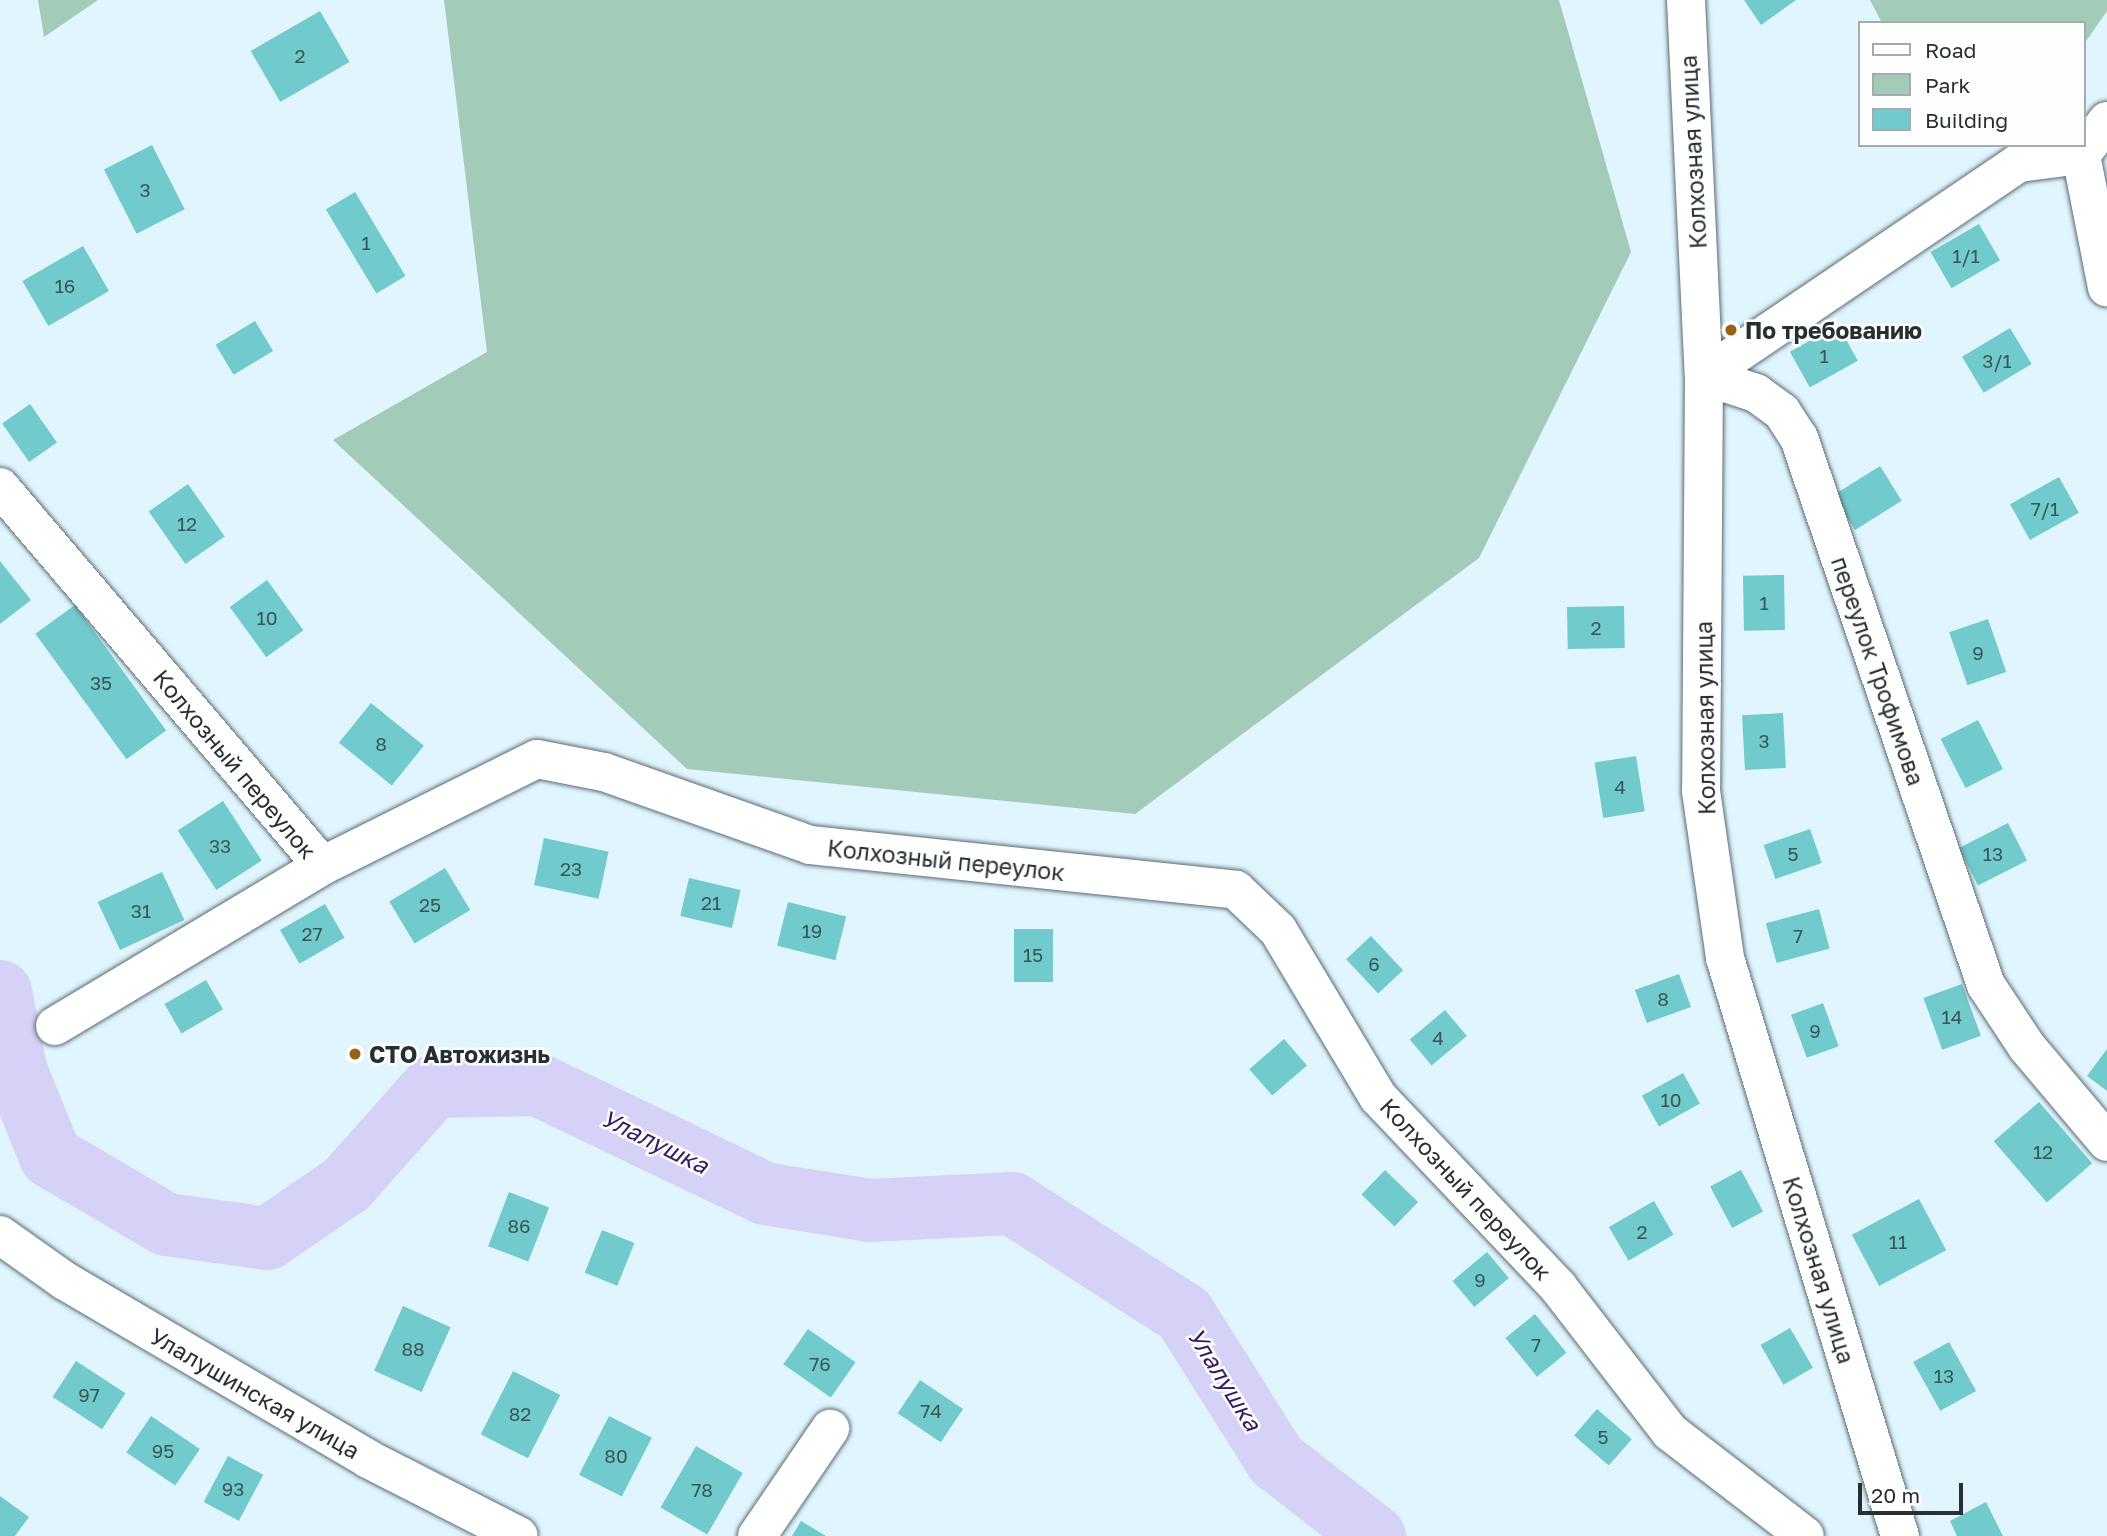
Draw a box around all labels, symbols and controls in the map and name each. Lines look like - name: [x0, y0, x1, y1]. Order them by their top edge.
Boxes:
- legend: [1858, 21, 2086, 147]
- text: Road: [1925, 37, 1976, 63]
- house number: 2: [294, 45, 306, 67]
- street label: Колхозная улица: [1674, 54, 1712, 250]
- text: Park: [1925, 72, 1970, 98]
- text: Building: [1925, 107, 2008, 133]
- house number: 3: [139, 179, 151, 201]
- house number: 1: [361, 232, 371, 254]
- house number: 1/1: [1952, 245, 1980, 267]
- house number: 16: [55, 275, 75, 297]
- place label: По требованию: [1745, 316, 1922, 344]
- marker: По требованию: [1723, 322, 1739, 338]
- house number: 1: [1819, 345, 1829, 367]
- house number: 3/1: [1982, 350, 2012, 372]
- house number: 7/1: [2031, 498, 2059, 520]
- house number: 12: [177, 513, 197, 535]
- street label: переулок Трофимова: [1826, 553, 1930, 789]
- house number: 1: [1759, 592, 1769, 614]
- house number: 10: [257, 607, 277, 629]
- house number: 2: [1590, 617, 1602, 639]
- street label: Колхозная улица: [1690, 621, 1720, 815]
- house number: 9: [1972, 642, 1984, 664]
- street label: Колхозный переулок: [148, 664, 322, 864]
- house number: 35: [90, 672, 112, 694]
- house number: 3: [1758, 730, 1770, 752]
- house number: 8: [375, 733, 387, 755]
- house number: 4: [1614, 776, 1626, 798]
- street label: Колхозный переулок: [826, 834, 1066, 886]
- house number: 33: [209, 835, 231, 857]
- house number: 5: [1787, 843, 1799, 865]
- house number: 13: [1983, 843, 2003, 865]
- house number: 23: [560, 858, 582, 880]
- house number: 21: [701, 892, 721, 914]
- house number: 25: [419, 894, 441, 916]
- house number: 31: [131, 900, 151, 922]
- house number: 19: [802, 920, 822, 942]
- house number: 27: [301, 923, 323, 945]
- house number: 7: [1793, 925, 1803, 947]
- house number: 15: [1023, 944, 1043, 966]
- house number: 6: [1368, 953, 1380, 975]
- house number: 8: [1657, 988, 1669, 1010]
- house number: 14: [1942, 1006, 1962, 1028]
- house number: 9: [1809, 1020, 1821, 1042]
- house number: 4: [1432, 1027, 1444, 1049]
- place label: СТО Автожизнь: [369, 1040, 550, 1068]
- marker: СТО Автожизнь: [347, 1046, 363, 1062]
- house number: 10: [1661, 1089, 1681, 1111]
- street label: Колхозный переулок: [1375, 1092, 1557, 1286]
- water label: Улалушка: [597, 1103, 713, 1179]
- house number: 12: [2033, 1141, 2053, 1163]
- street label: Колхозная улица: [1777, 1173, 1861, 1367]
- house number: 86: [507, 1215, 531, 1237]
- house number: 2: [1636, 1221, 1648, 1243]
- house number: 11: [1889, 1231, 1907, 1253]
- house number: 9: [1474, 1269, 1486, 1291]
- street label: Улалушинская улица: [145, 1322, 365, 1464]
- water label: Улалушка: [1182, 1322, 1268, 1436]
- house number: 7: [1531, 1334, 1541, 1356]
- house number: 88: [401, 1338, 425, 1360]
- house number: 76: [809, 1353, 831, 1375]
- house number: 13: [1934, 1365, 1954, 1387]
- house number: 97: [78, 1384, 100, 1406]
- house number: 74: [920, 1400, 942, 1422]
- house number: 82: [509, 1403, 531, 1425]
- house number: 5: [1597, 1426, 1609, 1448]
- house number: 95: [152, 1440, 174, 1462]
- house number: 80: [604, 1445, 628, 1467]
- scale bar: [1862, 1470, 1967, 1514]
- house number: 93: [222, 1478, 244, 1500]
- house number: 78: [691, 1479, 713, 1501]
- text: 20 m: [1871, 1482, 1920, 1508]

